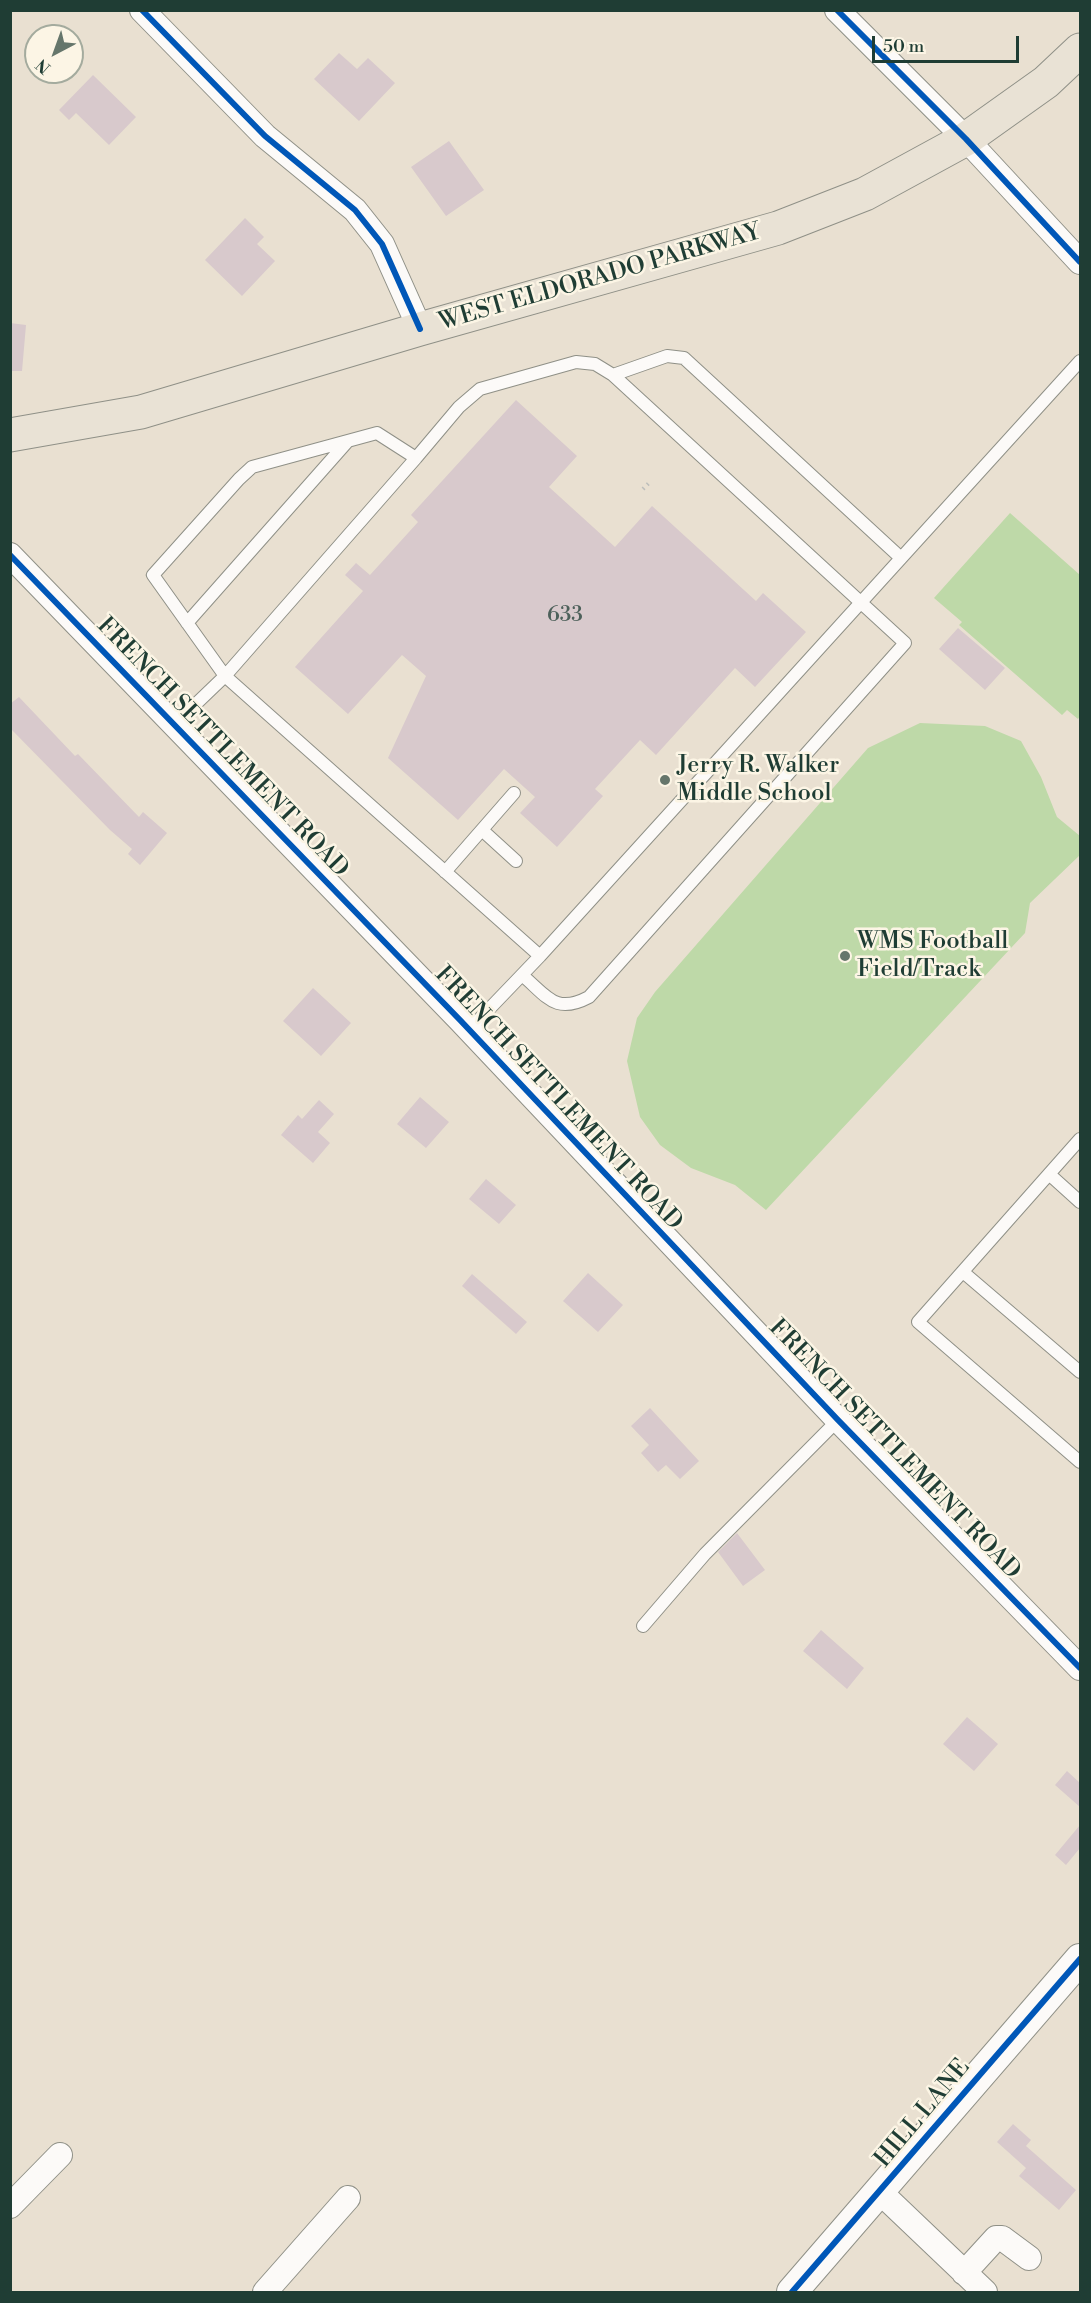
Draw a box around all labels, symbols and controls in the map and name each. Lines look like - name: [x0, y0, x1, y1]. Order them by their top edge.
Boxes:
- north arrow: [24, 24, 84, 84]
- scale bar: [875, 24, 1022, 62]
- text: 50 m: [883, 35, 924, 58]
- text: N: [32, 54, 55, 78]
- street label: WEST ELDORADO PARKWAY: [436, 218, 764, 338]
- house number: 633: [547, 603, 583, 629]
- street label: FRENCH SETTLEMENT ROAD: [90, 612, 354, 884]
- place label: Jerry R. Walker Middle School: [677, 752, 839, 808]
- marker: Jerry R. Walker Middle School: [658, 773, 672, 787]
- place label: WMS Football Field/Track: [857, 928, 1008, 984]
- marker: WMS Football Field/Track: [838, 949, 852, 963]
- street label: FRENCH SETTLEMENT ROAD: [428, 961, 688, 1237]
- street label: FRENCH SETTLEMENT ROAD: [762, 1314, 1026, 1586]
- street label: HILL LANE: [869, 2054, 977, 2174]

